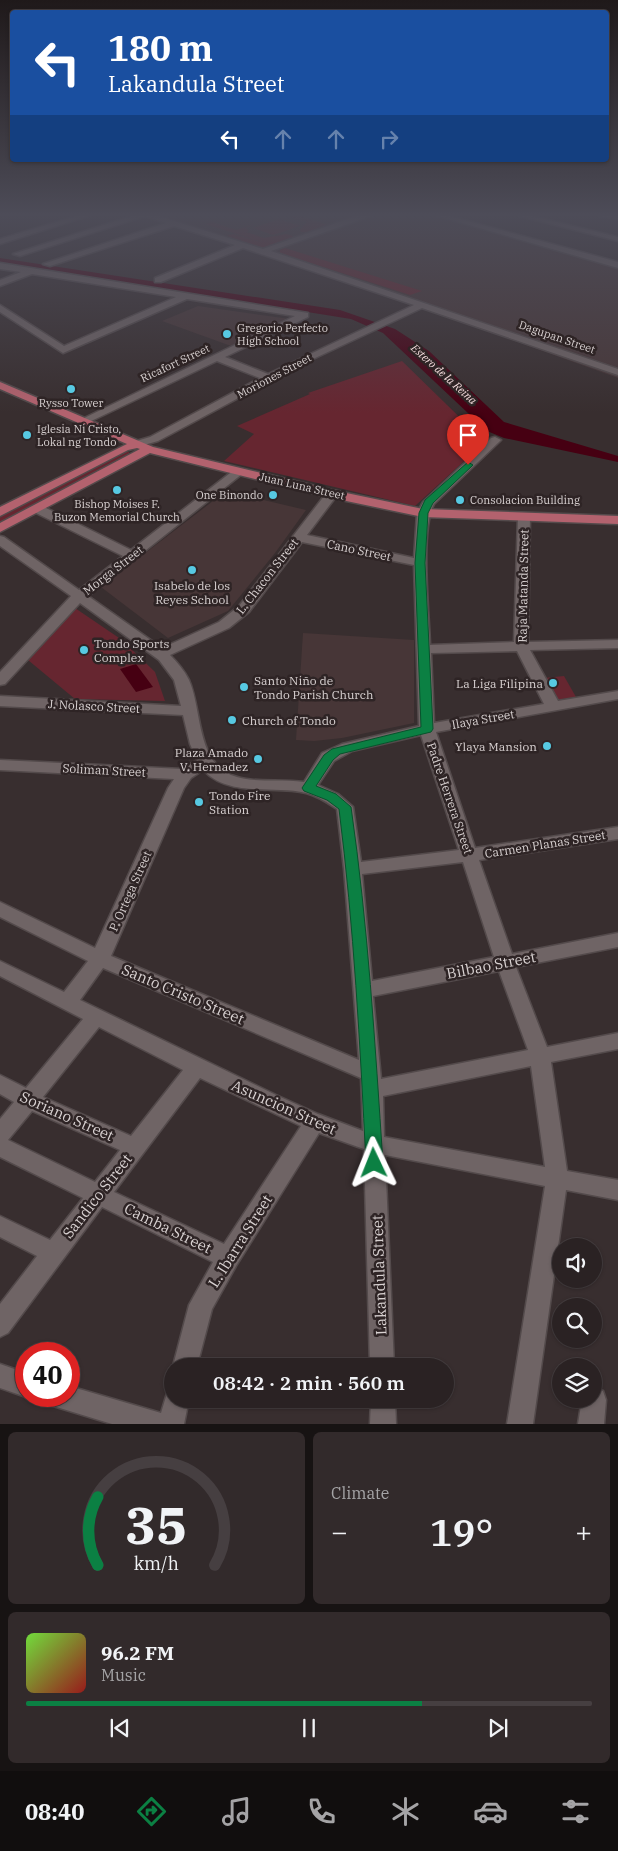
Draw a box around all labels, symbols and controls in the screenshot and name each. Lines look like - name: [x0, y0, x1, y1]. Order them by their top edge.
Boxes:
- text: 180 m: [108, 25, 213, 71]
- icon: left: [25, 30, 90, 95]
- text: Lakandula Street: [108, 69, 285, 98]
- icon: left: [216, 125, 244, 153]
- icon: ahead: [269, 125, 297, 153]
- icon: ahead: [322, 125, 350, 153]
- icon: right: [375, 125, 403, 153]
- street label: Dagupan Street: [517, 317, 597, 357]
- place label: Gregorio Perfecto High School: [237, 321, 328, 348]
- marker: Gregorio Perfecto High School: [221, 328, 233, 340]
- water label: Estero de la Reina: [408, 340, 480, 407]
- street label: Ricafort Street: [138, 341, 212, 385]
- street label: Moriones Street: [234, 350, 314, 401]
- marker: Rysso Tower: [65, 383, 77, 395]
- place label: Rysso Tower: [39, 396, 103, 410]
- pin: [447, 414, 489, 465]
- icon: arrive: [454, 421, 482, 449]
- place label: Iglesia Ni Cristo, Lokal ng Tondo: [37, 422, 121, 449]
- marker: Iglesia Ni Cristo, Lokal ng Tondo: [21, 429, 33, 441]
- street label: Juan Luna Street: [258, 469, 346, 503]
- marker: Bishop Moises F. Buzon Memorial Church: [111, 484, 123, 496]
- place label: One Binondo: [196, 488, 263, 502]
- marker: One Binondo: [267, 489, 279, 501]
- place label: Consolacion Building: [470, 493, 580, 507]
- marker: Consolacion Building: [454, 494, 466, 506]
- place label: Bishop Moises F. Buzon Memorial Church: [54, 497, 180, 524]
- street label: Raja Matanda Street: [515, 529, 531, 643]
- street label: L. Chacon Street: [233, 535, 301, 617]
- street label: Cano Street: [326, 536, 392, 564]
- street label: Morga Street: [80, 542, 146, 598]
- marker: Isabelo de los Reyes School: [186, 564, 198, 576]
- place label: Isabelo de los Reyes School: [154, 578, 230, 607]
- place label: Tondo Sports Complex: [94, 636, 169, 665]
- marker: Tondo Sports Complex: [78, 644, 90, 656]
- place label: Santo Niño de Tondo Parish Church: [254, 673, 374, 702]
- place label: La Liga Filipina: [456, 676, 543, 691]
- marker: La Liga Filipina: [547, 677, 559, 689]
- marker: Santo Niño de Tondo Parish Church: [238, 681, 250, 693]
- street label: J. Nolasco Street: [48, 696, 140, 716]
- street label: Ilaya Street: [450, 706, 516, 732]
- place label: Church of Tondo: [242, 713, 336, 728]
- marker: Church of Tondo: [226, 714, 238, 726]
- place label: Ylaya Mansion: [455, 739, 537, 754]
- street label: Padre Herrera Street: [424, 740, 476, 856]
- marker: Ylaya Mansion: [541, 740, 553, 752]
- place label: Plaza Amado V. Hernadez: [175, 745, 248, 774]
- marker: Plaza Amado V. Hernadez: [252, 753, 264, 765]
- street label: Soliman Street: [62, 760, 146, 780]
- place label: Tondo Fire Station: [209, 788, 270, 817]
- marker: Tondo Fire Station: [193, 796, 205, 808]
- street label: Carmen Planas Street: [484, 827, 606, 861]
- street label: P. Ortega Street: [106, 849, 154, 933]
- street label: Bilbao Street: [445, 947, 537, 983]
- street label: Santo Cristo Street: [119, 960, 247, 1028]
- street label: Asuncion Street: [229, 1075, 339, 1139]
- street label: Soriano Street: [17, 1087, 117, 1145]
- position arrow: [347, 1136, 399, 1188]
- street label: Sandico Street: [58, 1150, 136, 1242]
- street label: L. Ibarra Street: [204, 1191, 276, 1291]
- street label: Camba Street: [121, 1199, 215, 1257]
- street label: Lakandula Street: [367, 1215, 391, 1335]
- map controls: [552, 1238, 602, 1408]
- button: sound: [552, 1238, 602, 1288]
- button: search: [552, 1298, 602, 1348]
- speed limit sign: 40: [15, 1342, 80, 1407]
- button: layers: [552, 1358, 602, 1408]
- text: 08:42 · 2 min · 560 m: [213, 1371, 405, 1395]
- text: Climate: [331, 1483, 389, 1503]
- text: 35: [125, 1491, 188, 1558]
- text: 19°: [430, 1507, 493, 1556]
- text: −: [331, 1513, 348, 1550]
- text: +: [575, 1513, 592, 1550]
- text: km/h: [134, 1552, 179, 1575]
- text: 96.2 FM: [101, 1641, 174, 1665]
- text: Music: [101, 1665, 146, 1685]
- icon: previous: [106, 1714, 134, 1742]
- icon: pause: [295, 1714, 323, 1742]
- icon: next: [484, 1714, 512, 1742]
- icon: directions: [134, 1794, 169, 1829]
- icon: music: [219, 1794, 254, 1829]
- icon: phone: [304, 1794, 339, 1829]
- icon: climate: [388, 1794, 423, 1829]
- icon: car: [473, 1794, 508, 1829]
- icon: filters: [558, 1794, 593, 1829]
- text: 08:40: [25, 1797, 84, 1826]

